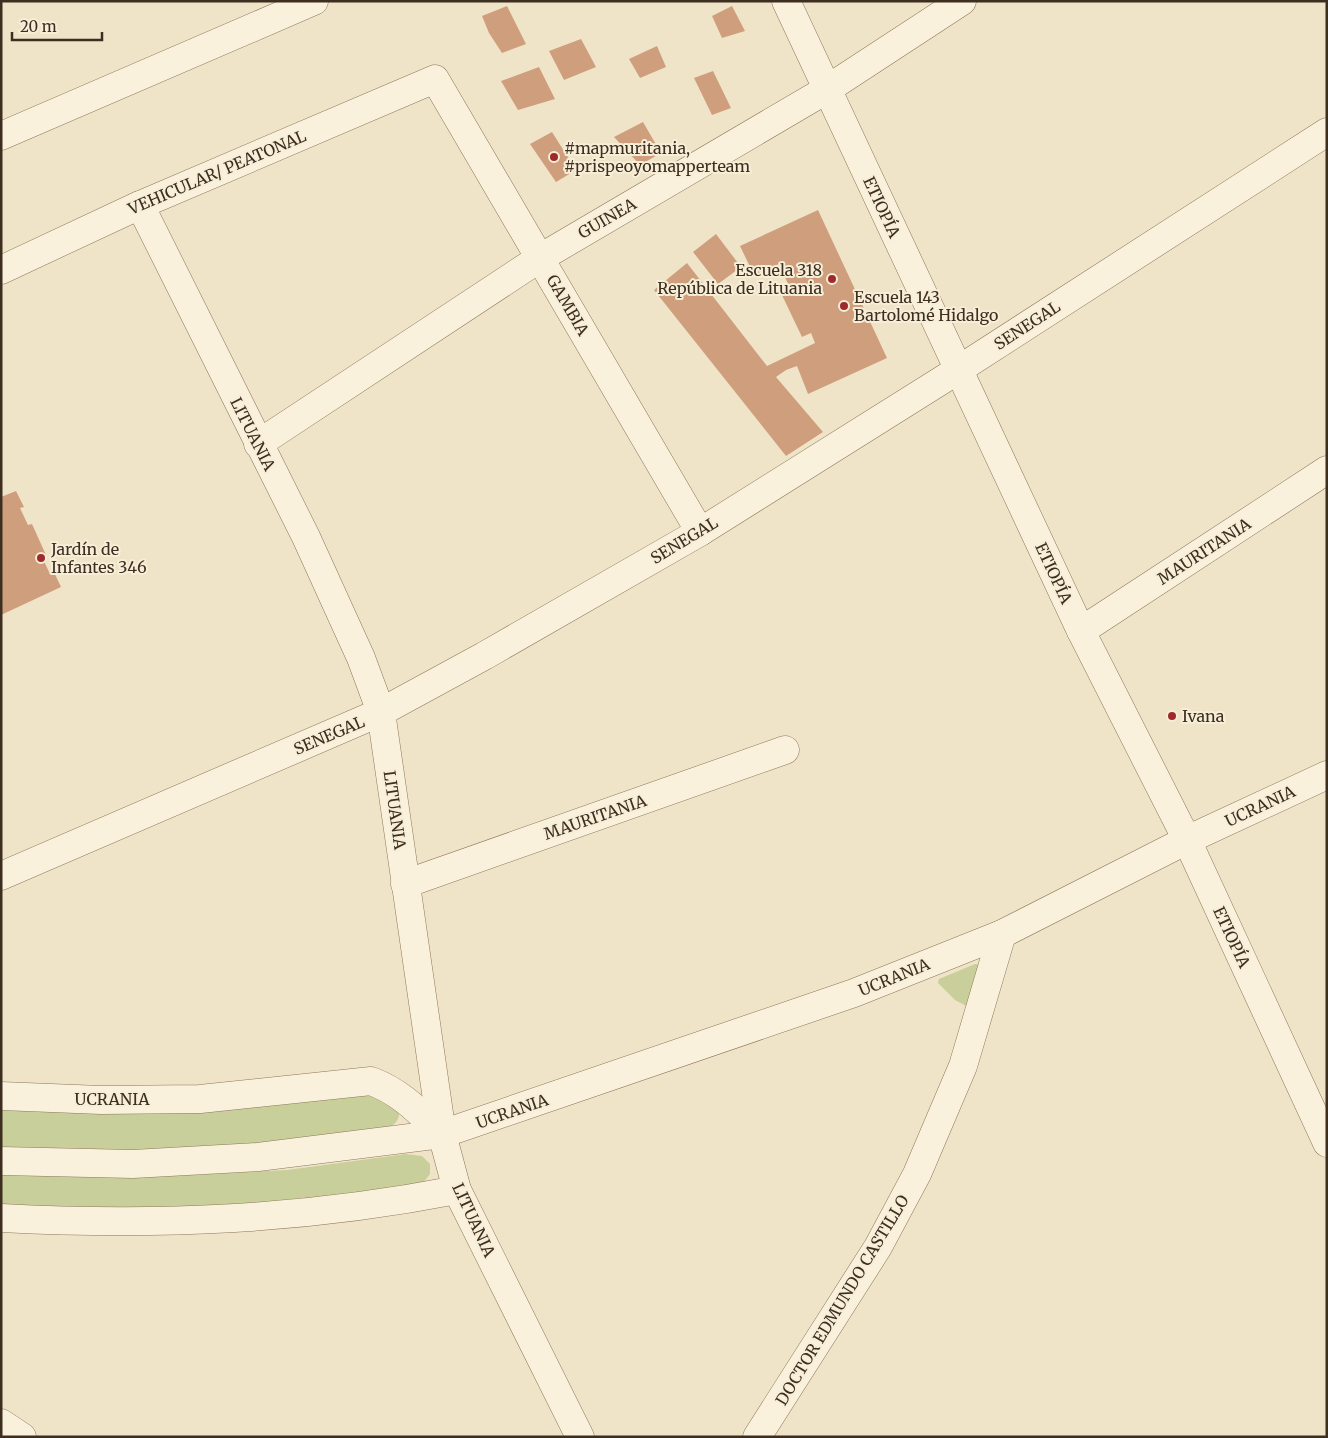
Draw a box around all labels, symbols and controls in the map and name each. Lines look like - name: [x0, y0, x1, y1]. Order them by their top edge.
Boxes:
- scale bar: [12, 10, 102, 42]
- text: 20 m: [20, 17, 57, 36]
- street label: VEHICULAR/ PEATONAL: [124, 125, 309, 219]
- place label: #mapmuritania, #prispeoyomapperteam: [564, 138, 750, 176]
- marker: #mapmuritania, #prispeoyomapperteam: [548, 151, 560, 163]
- street label: ETIOPÍA: [859, 173, 905, 241]
- street label: GUINEA: [574, 193, 640, 243]
- place label: Escuela 318 República de Lituania: [657, 260, 822, 298]
- street label: GAMBIA: [543, 271, 594, 340]
- marker: Escuela 318 República de Lituania: [826, 273, 838, 285]
- place label: Escuela 143 Bartolomé Hidalgo: [854, 287, 998, 325]
- street label: SENEGAL: [990, 296, 1064, 354]
- marker: Escuela 143 Bartolomé Hidalgo: [838, 300, 850, 312]
- street label: LITUANIA: [226, 394, 280, 475]
- street label: SENEGAL: [647, 512, 721, 568]
- street label: MAURITANIA: [1154, 513, 1255, 589]
- place label: Jardín de Infantes 346: [50, 539, 147, 577]
- street label: ETIOPÍA: [1031, 539, 1077, 607]
- marker: Jardín de Infantes 346: [35, 552, 47, 564]
- place label: Ivana: [1182, 706, 1225, 726]
- marker: Ivana: [1166, 710, 1178, 722]
- street label: SENEGAL: [291, 711, 367, 759]
- street label: LITUANIA: [380, 769, 411, 851]
- street label: UCRANIA: [1222, 781, 1299, 831]
- street label: MAURITANIA: [541, 790, 650, 844]
- street label: ETIOPÍA: [1209, 903, 1255, 971]
- street label: UCRANIA: [855, 953, 933, 1000]
- street label: UCRANIA: [74, 1089, 150, 1109]
- street label: UCRANIA: [473, 1089, 551, 1133]
- street label: LITUANIA: [448, 1180, 500, 1261]
- street label: DOCTOR EDMUNDO CASTILLO: [771, 1191, 913, 1409]

